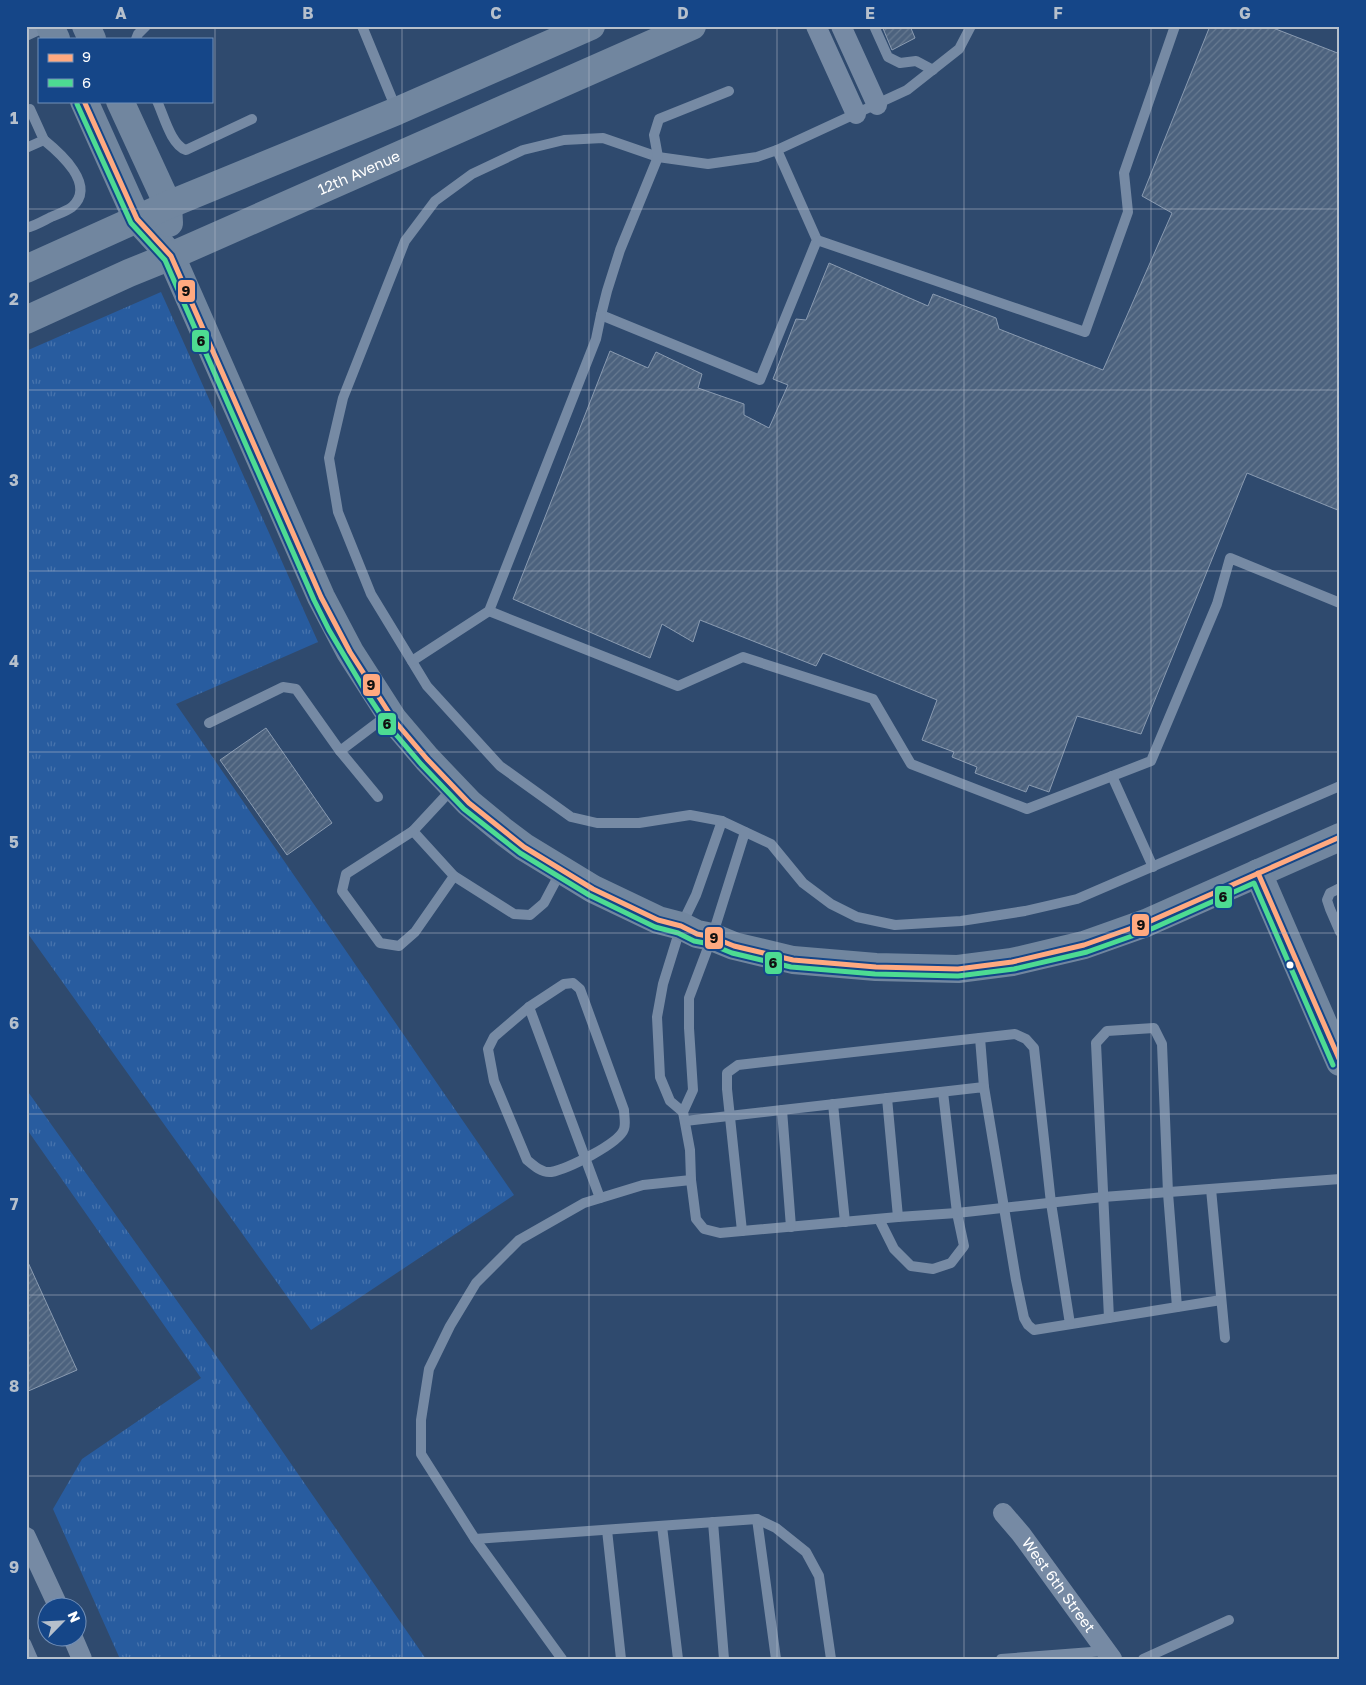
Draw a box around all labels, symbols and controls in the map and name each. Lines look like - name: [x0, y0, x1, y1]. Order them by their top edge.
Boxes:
- text: A: [115, 3, 127, 23]
- text: B: [302, 3, 314, 23]
- text: C: [490, 3, 502, 23]
- text: D: [677, 3, 689, 23]
- text: E: [865, 3, 875, 23]
- text: F: [1053, 3, 1063, 23]
- text: G: [1239, 3, 1251, 23]
- legend: [38, 38, 212, 102]
- text: 9: [82, 47, 91, 65]
- text: 6: [82, 73, 91, 91]
- text: 1: [10, 108, 18, 128]
- street label: 12th Avenue: [315, 146, 403, 198]
- line badge: 9: [177, 279, 196, 303]
- text: 9: [182, 282, 191, 299]
- text: 2: [9, 289, 19, 309]
- line badge: 6: [191, 329, 210, 353]
- text: 6: [197, 332, 206, 349]
- text: 3: [9, 470, 19, 490]
- text: 4: [9, 651, 19, 671]
- line badge: 9: [362, 673, 381, 697]
- text: 9: [367, 676, 376, 693]
- line badge: 6: [377, 712, 397, 736]
- text: 6: [383, 715, 392, 732]
- text: 5: [9, 832, 19, 852]
- line badge: 6: [1214, 885, 1233, 909]
- text: 6: [1219, 888, 1228, 905]
- line badge: 9: [1131, 913, 1150, 937]
- text: 9: [1137, 916, 1146, 933]
- line badge: 9: [704, 926, 724, 950]
- text: 9: [710, 929, 719, 946]
- line badge: 6: [764, 951, 783, 975]
- text: 6: [769, 954, 778, 971]
- unlabelled marker: [1285, 960, 1295, 970]
- text: 6: [9, 1013, 19, 1033]
- text: 7: [10, 1194, 19, 1214]
- text: 8: [9, 1376, 19, 1396]
- street label: West 6th Street: [1019, 1534, 1100, 1636]
- text: 9: [9, 1557, 19, 1577]
- north arrow: [38, 1598, 88, 1648]
- text: N: [64, 1608, 84, 1625]

